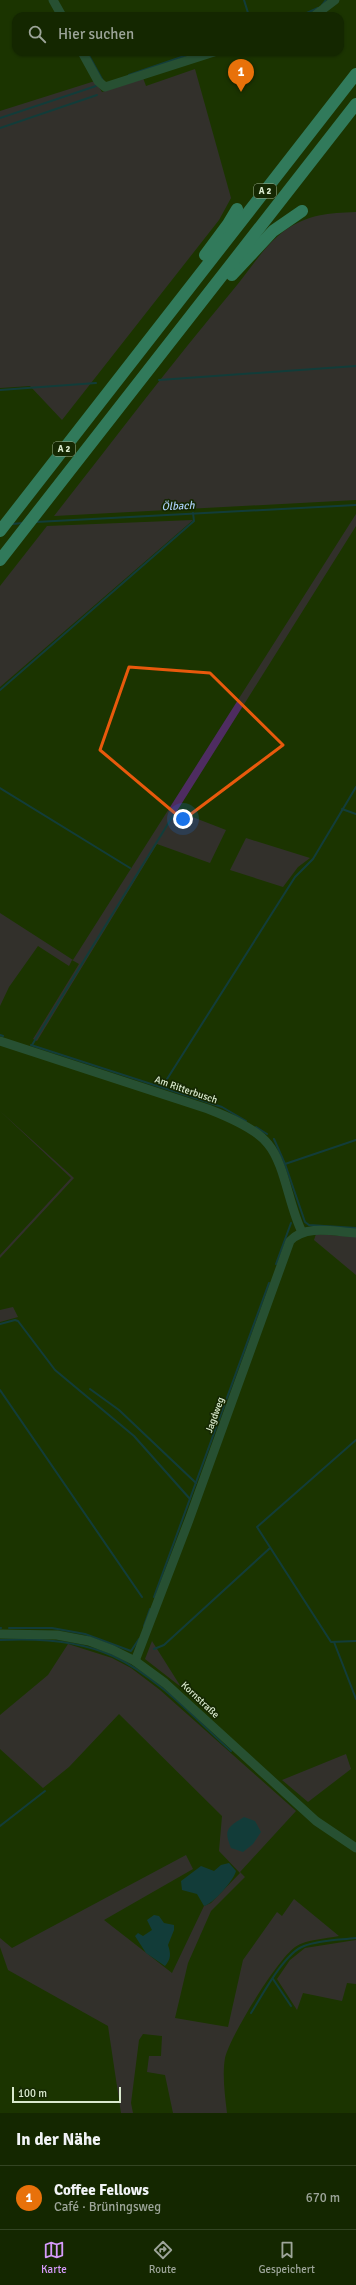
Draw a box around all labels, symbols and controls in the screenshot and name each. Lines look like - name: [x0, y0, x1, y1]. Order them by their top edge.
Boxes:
- search box: [12, 12, 344, 56]
- icon: search: [26, 23, 48, 45]
- text: Hier suchen: [58, 25, 134, 43]
- pin: 1: [228, 59, 254, 92]
- road number: A 2: [254, 184, 276, 198]
- road number: A 2: [53, 442, 75, 456]
- water label: Ölbach: [161, 499, 196, 513]
- your location: [173, 809, 193, 829]
- street label: Am Ritterbusch: [153, 1074, 219, 1106]
- street label: Jagdweg: [203, 1395, 227, 1435]
- street label: Kornstraße: [178, 1679, 222, 1721]
- scale bar: [12, 2085, 121, 2104]
- text: 100 m: [18, 2087, 47, 2100]
- text: In der Nähe: [16, 2129, 101, 2150]
- text: Coffee Fellows: [54, 2181, 149, 2199]
- text: 1: [25, 2190, 33, 2206]
- text: 670 m: [306, 2190, 340, 2206]
- text: Café · Brüningsweg: [54, 2199, 161, 2215]
- tab: Karte: [41, 2239, 67, 2276]
- tab: Route: [149, 2239, 176, 2276]
- tab: Gespeichert: [258, 2239, 315, 2276]

